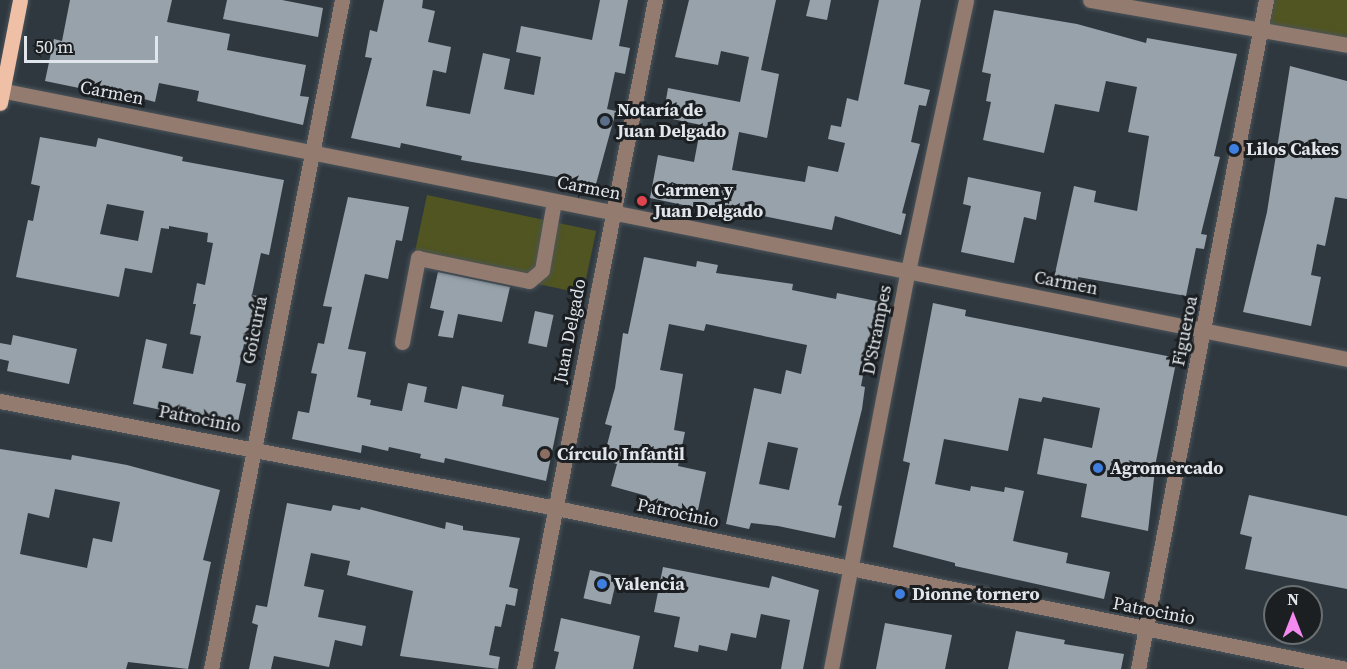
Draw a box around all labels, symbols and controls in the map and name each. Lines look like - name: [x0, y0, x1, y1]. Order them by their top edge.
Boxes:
- scale bar: [27, 24, 160, 62]
- text: 50 m: [35, 34, 73, 59]
- street label: Carmen: [78, 76, 146, 110]
- place label: Notaría de Juan Delgado: [617, 100, 726, 142]
- marker: Notaría de Juan Delgado: [598, 114, 612, 128]
- place label: Lilos Cakes: [1246, 138, 1339, 160]
- marker: Lilos Cakes: [1227, 142, 1241, 156]
- street label: Carmen: [555, 171, 623, 205]
- place label: Carmen y Juan Delgado: [654, 180, 763, 222]
- marker: Carmen y Juan Delgado: [635, 194, 649, 208]
- street label: Carmen: [1032, 266, 1100, 300]
- street label: Juan Delgado: [549, 277, 591, 385]
- street label: D'Strampes: [858, 283, 896, 377]
- street label: Goicuría: [238, 294, 272, 366]
- street label: Figueroa: [1168, 294, 1202, 368]
- street label: Patrocinio: [157, 400, 243, 438]
- place label: Círculo Infantil: [557, 443, 685, 465]
- marker: Círculo Infantil: [538, 447, 552, 461]
- place label: Agromercado: [1110, 457, 1223, 479]
- marker: Agromercado: [1091, 461, 1105, 475]
- street label: Patrocinio: [635, 494, 721, 532]
- place label: Valencia: [614, 573, 685, 595]
- marker: Valencia: [595, 577, 609, 591]
- place label: Dionne tornero: [912, 583, 1040, 605]
- north arrow: [1263, 585, 1323, 645]
- marker: Dionne tornero: [893, 587, 907, 601]
- text: N: [1287, 588, 1299, 610]
- street label: Patrocinio: [1111, 592, 1197, 630]

